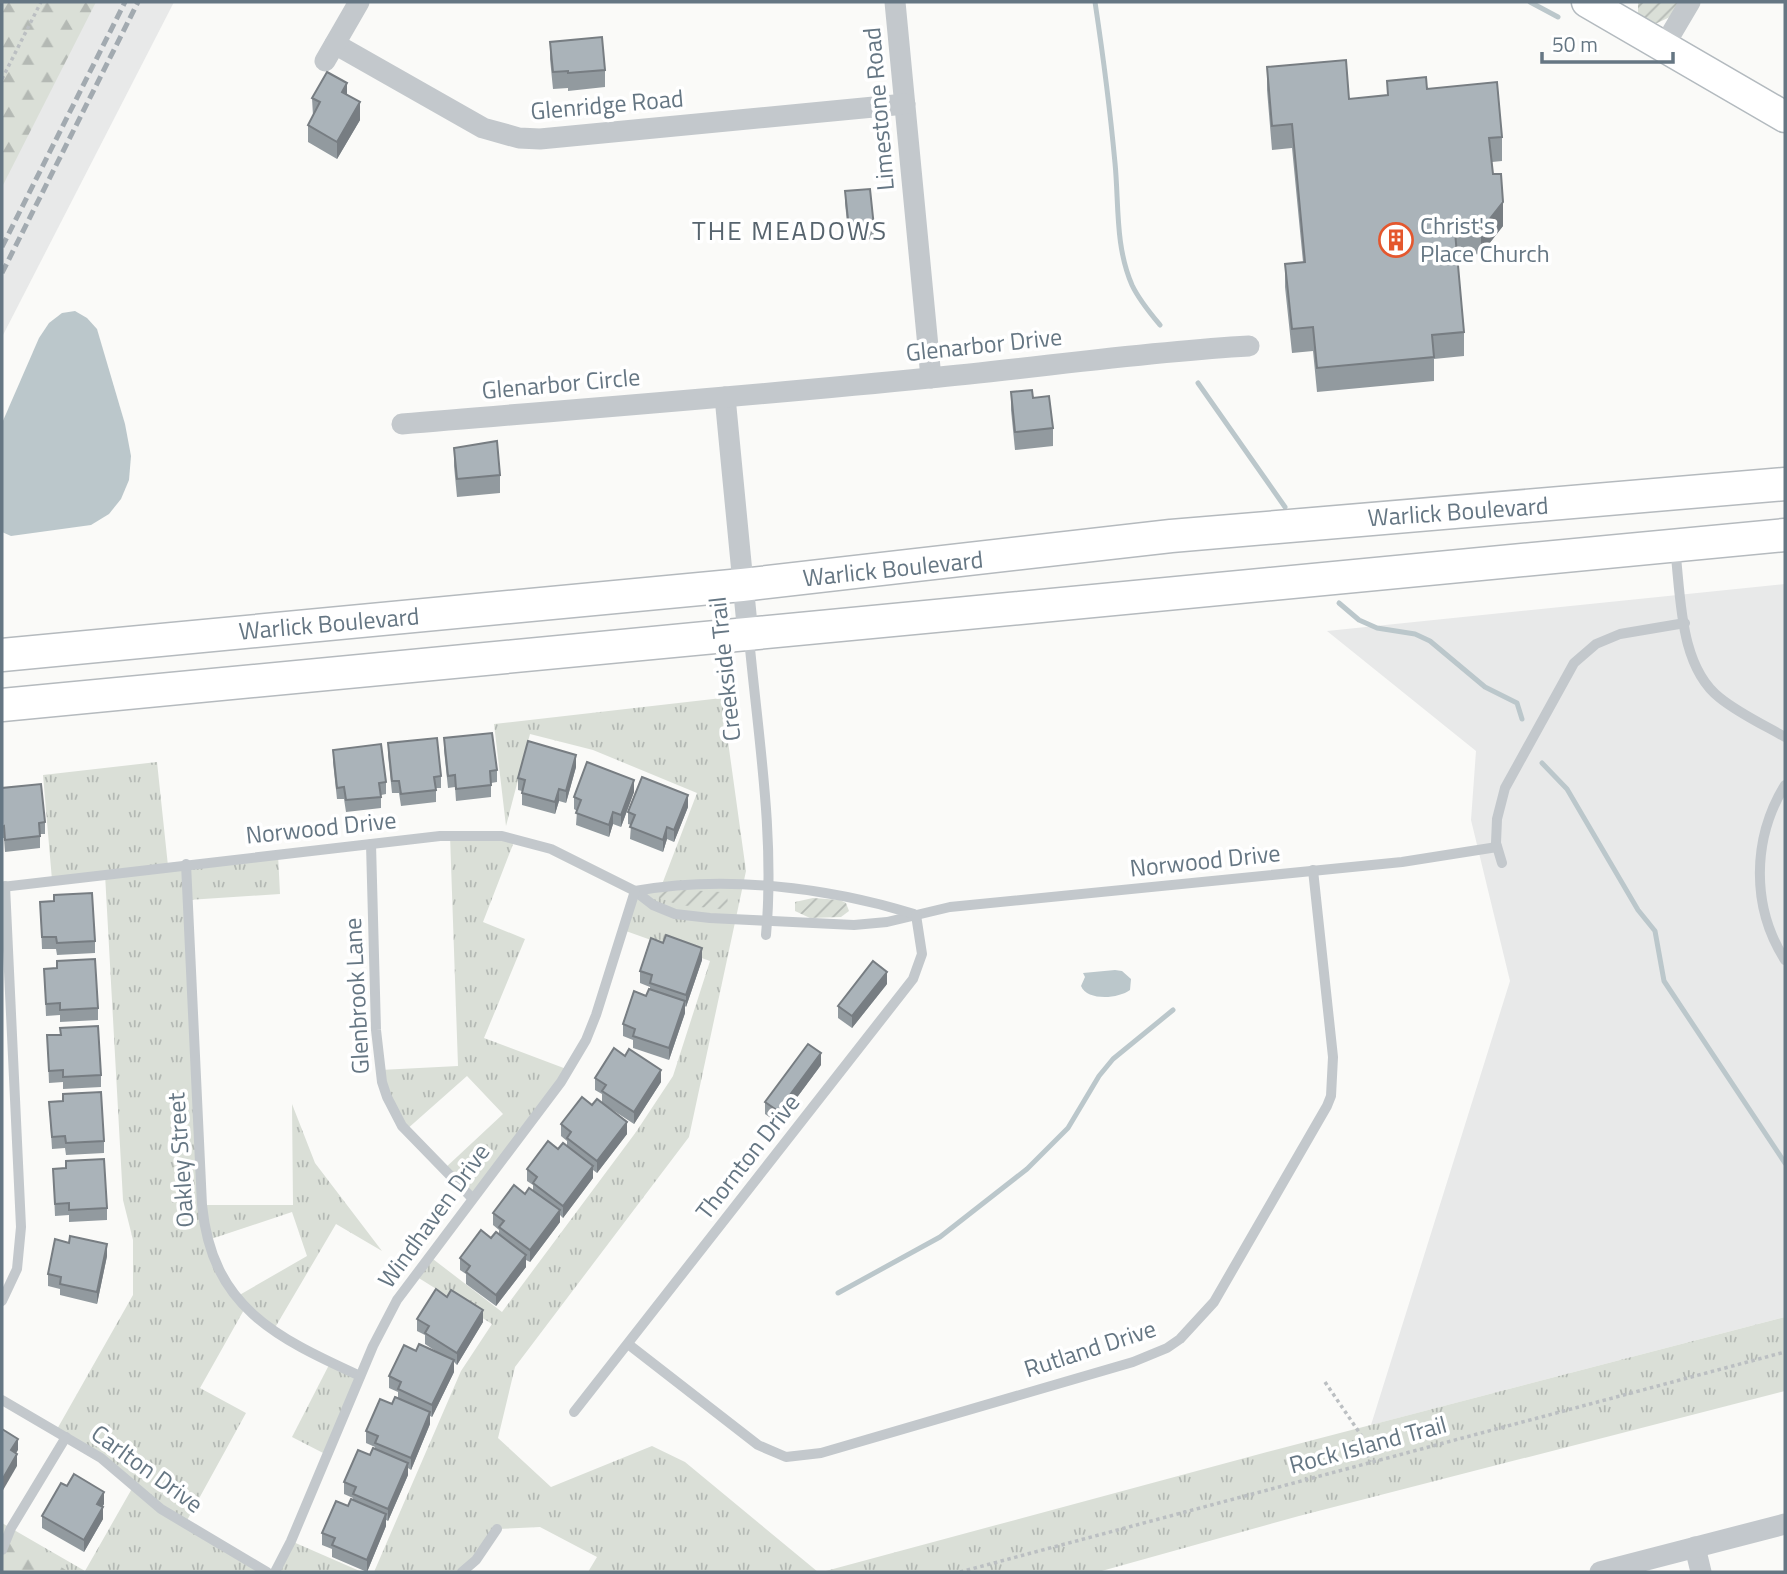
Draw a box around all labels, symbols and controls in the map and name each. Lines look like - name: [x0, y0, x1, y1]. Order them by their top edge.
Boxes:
- scale bar: [1542, 21, 1673, 65]
- street label: Limestone Road: [853, 26, 903, 192]
- text: 50 m: [1552, 28, 1598, 60]
- street label: Glenridge Road: [529, 79, 685, 129]
- place label: Christ's Place Church: [1420, 207, 1550, 271]
- district label: THE MEADOWS: [692, 211, 888, 250]
- building icon: Christ's Place Church: [1377, 221, 1415, 259]
- street label: Glenarbor Drive: [904, 318, 1064, 370]
- street label: Glenarbor Circle: [480, 358, 642, 408]
- street label: Warlick Boulevard: [1366, 487, 1549, 535]
- street label: Warlick Boulevard: [801, 541, 985, 595]
- street label: Creekside Trail: [699, 595, 749, 743]
- street label: Warlick Boulevard: [237, 597, 421, 649]
- street label: Norwood Drive: [244, 801, 398, 853]
- street label: Norwood Drive: [1128, 834, 1282, 886]
- street label: Glenbrook Lane: [334, 917, 378, 1075]
- street label: Thornton Drive: [687, 1086, 808, 1227]
- street label: Oakley Street: [157, 1091, 203, 1229]
- street label: Windhaven Drive: [368, 1136, 498, 1295]
- street label: Rutland Drive: [1019, 1310, 1160, 1386]
- street label: Rock Island Trail: [1285, 1406, 1450, 1482]
- street label: Carlton Drive: [84, 1415, 211, 1521]

